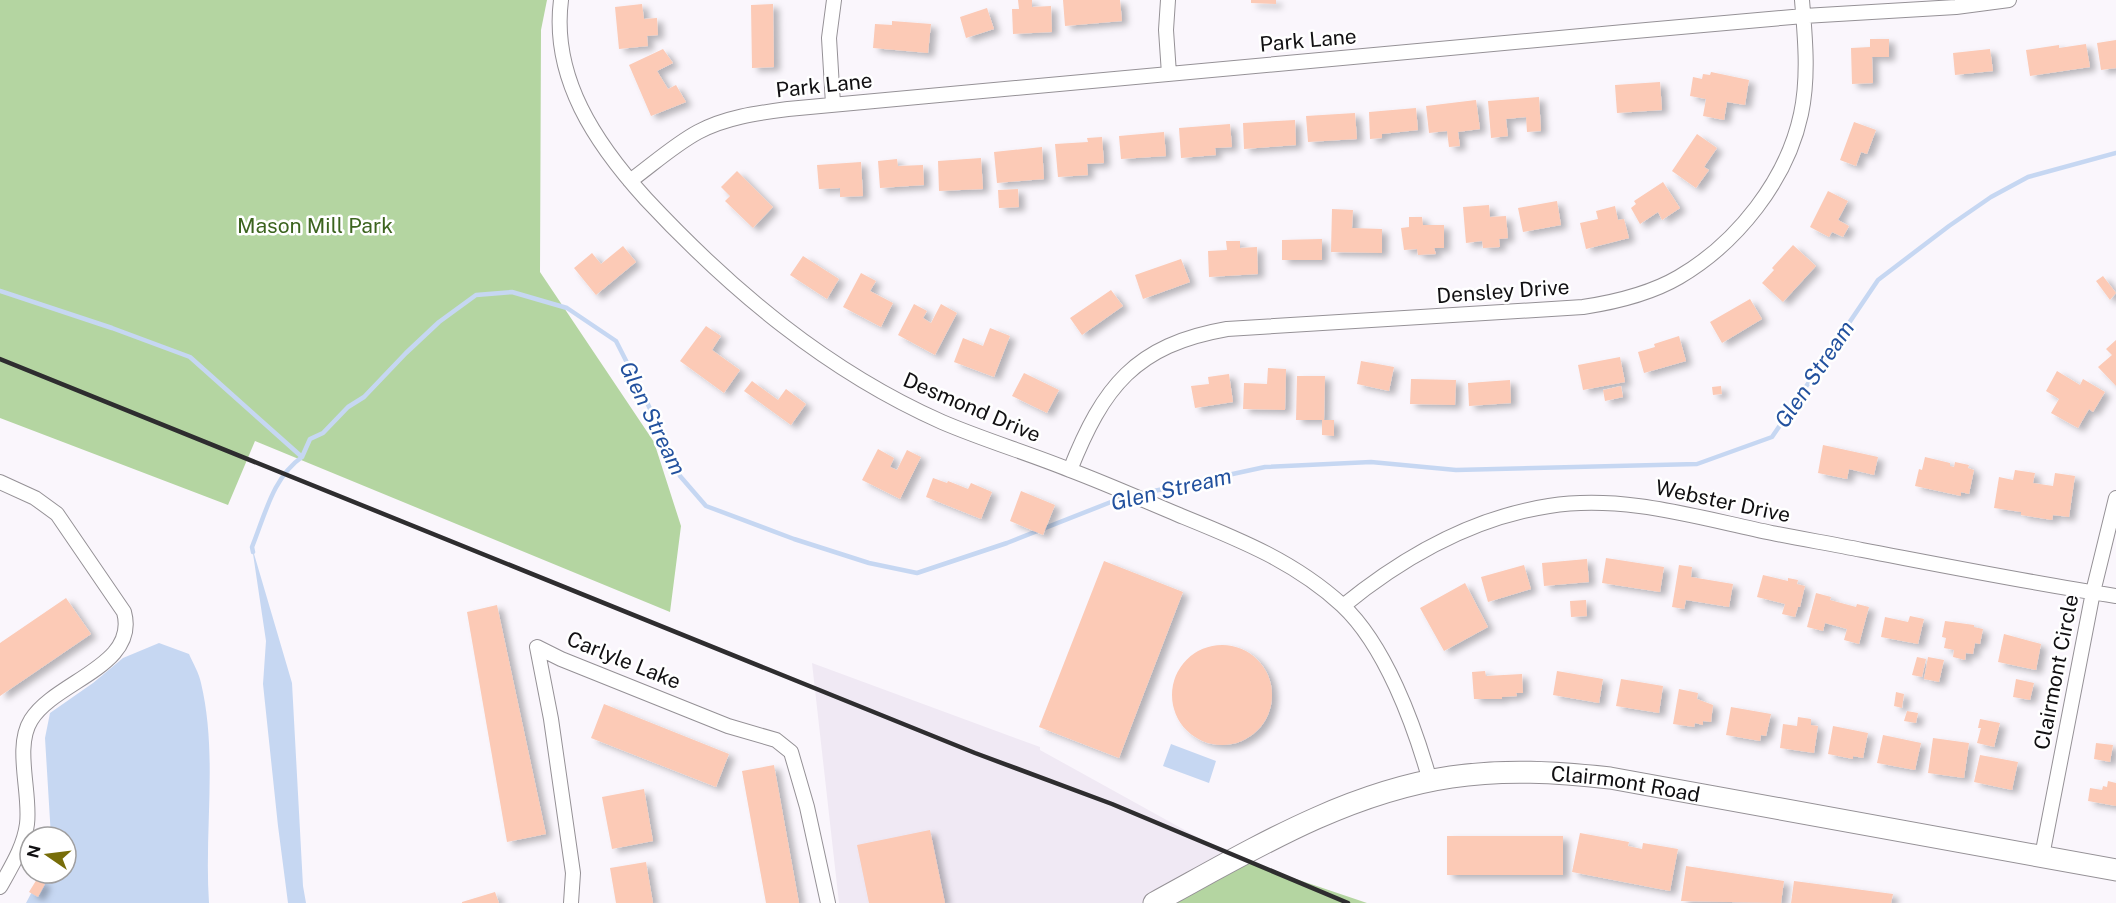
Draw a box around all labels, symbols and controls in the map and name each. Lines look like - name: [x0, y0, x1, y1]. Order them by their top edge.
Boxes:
- street label: Park Lane: [1258, 23, 1358, 57]
- street label: Park Lane: [774, 67, 874, 103]
- park label: Mason Mill Park: [237, 213, 393, 238]
- street label: Densley Drive: [1436, 274, 1570, 308]
- water label: Glen Stream: [1769, 316, 1859, 432]
- water label: Glen Stream: [614, 357, 692, 479]
- street label: Desmond Drive: [899, 367, 1045, 447]
- water label: Glen Stream: [1108, 462, 1234, 516]
- street label: Webster Drive: [1653, 475, 1793, 527]
- street label: Clairmont Circle: [2029, 592, 2083, 752]
- street label: Carlyle Lake: [563, 626, 685, 694]
- street label: Clairmont Road: [1550, 760, 1702, 807]
- north arrow: [18, 825, 78, 885]
- text: N: [23, 843, 45, 860]

